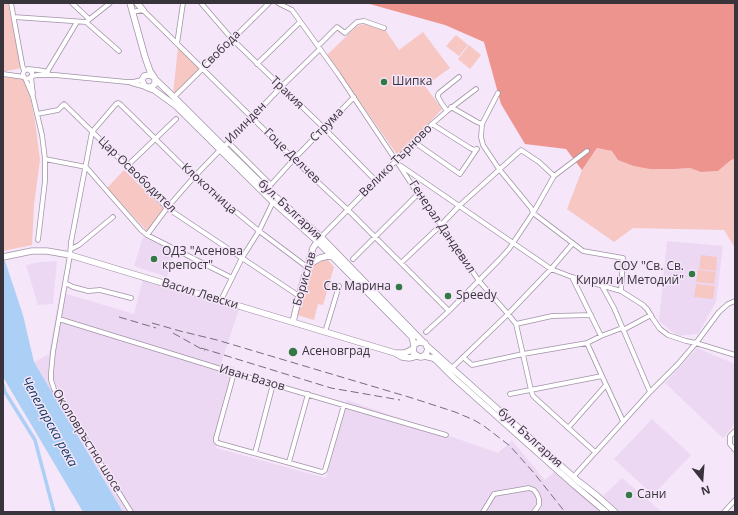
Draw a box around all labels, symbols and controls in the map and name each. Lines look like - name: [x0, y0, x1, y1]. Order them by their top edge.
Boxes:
- street label: Свобода: [198, 27, 244, 73]
- street label: Тракия: [267, 74, 307, 112]
- place label: Шипка: [392, 75, 432, 89]
- marker: Шипка: [379, 77, 389, 87]
- street label: Илинден: [223, 99, 269, 147]
- street label: Струма: [307, 105, 347, 145]
- street label: Велико Търново: [357, 122, 435, 200]
- street label: Гоце Делчев: [261, 125, 323, 187]
- street label: Цар Освободител: [95, 134, 179, 216]
- street label: Клокотница: [178, 160, 240, 218]
- street label: бул. България: [255, 177, 325, 243]
- street label: Генерал Дандевил: [406, 178, 478, 276]
- place label: ОДЗ "Асенова крепост": [162, 245, 243, 273]
- street label: Борислав: [290, 250, 320, 308]
- marker: ОДЗ "Асенова крепост": [149, 254, 159, 264]
- place label: СОУ "Св. Св. Кирил и Методий": [576, 260, 684, 288]
- marker: СОУ "Св. Св. Кирил и Методий": [687, 269, 697, 279]
- street label: Васил Левски: [160, 276, 240, 312]
- place label: Св. Марина: [324, 280, 391, 294]
- marker: Св. Марина: [394, 282, 404, 292]
- place label: Speedy: [456, 289, 497, 303]
- marker: Speedy: [443, 291, 453, 301]
- place label: Асеновград: [302, 345, 370, 359]
- marker: Асеновград: [287, 346, 299, 358]
- street label: Иван Вазов: [217, 362, 287, 394]
- water label: Чепеларска река: [18, 374, 80, 470]
- street label: Околовръстно шосе: [49, 387, 125, 495]
- street label: бул. България: [495, 405, 565, 471]
- north arrow: [682, 459, 722, 499]
- text: N: [699, 482, 712, 499]
- place label: Сани: [637, 488, 666, 502]
- marker: Сани: [624, 490, 634, 500]

